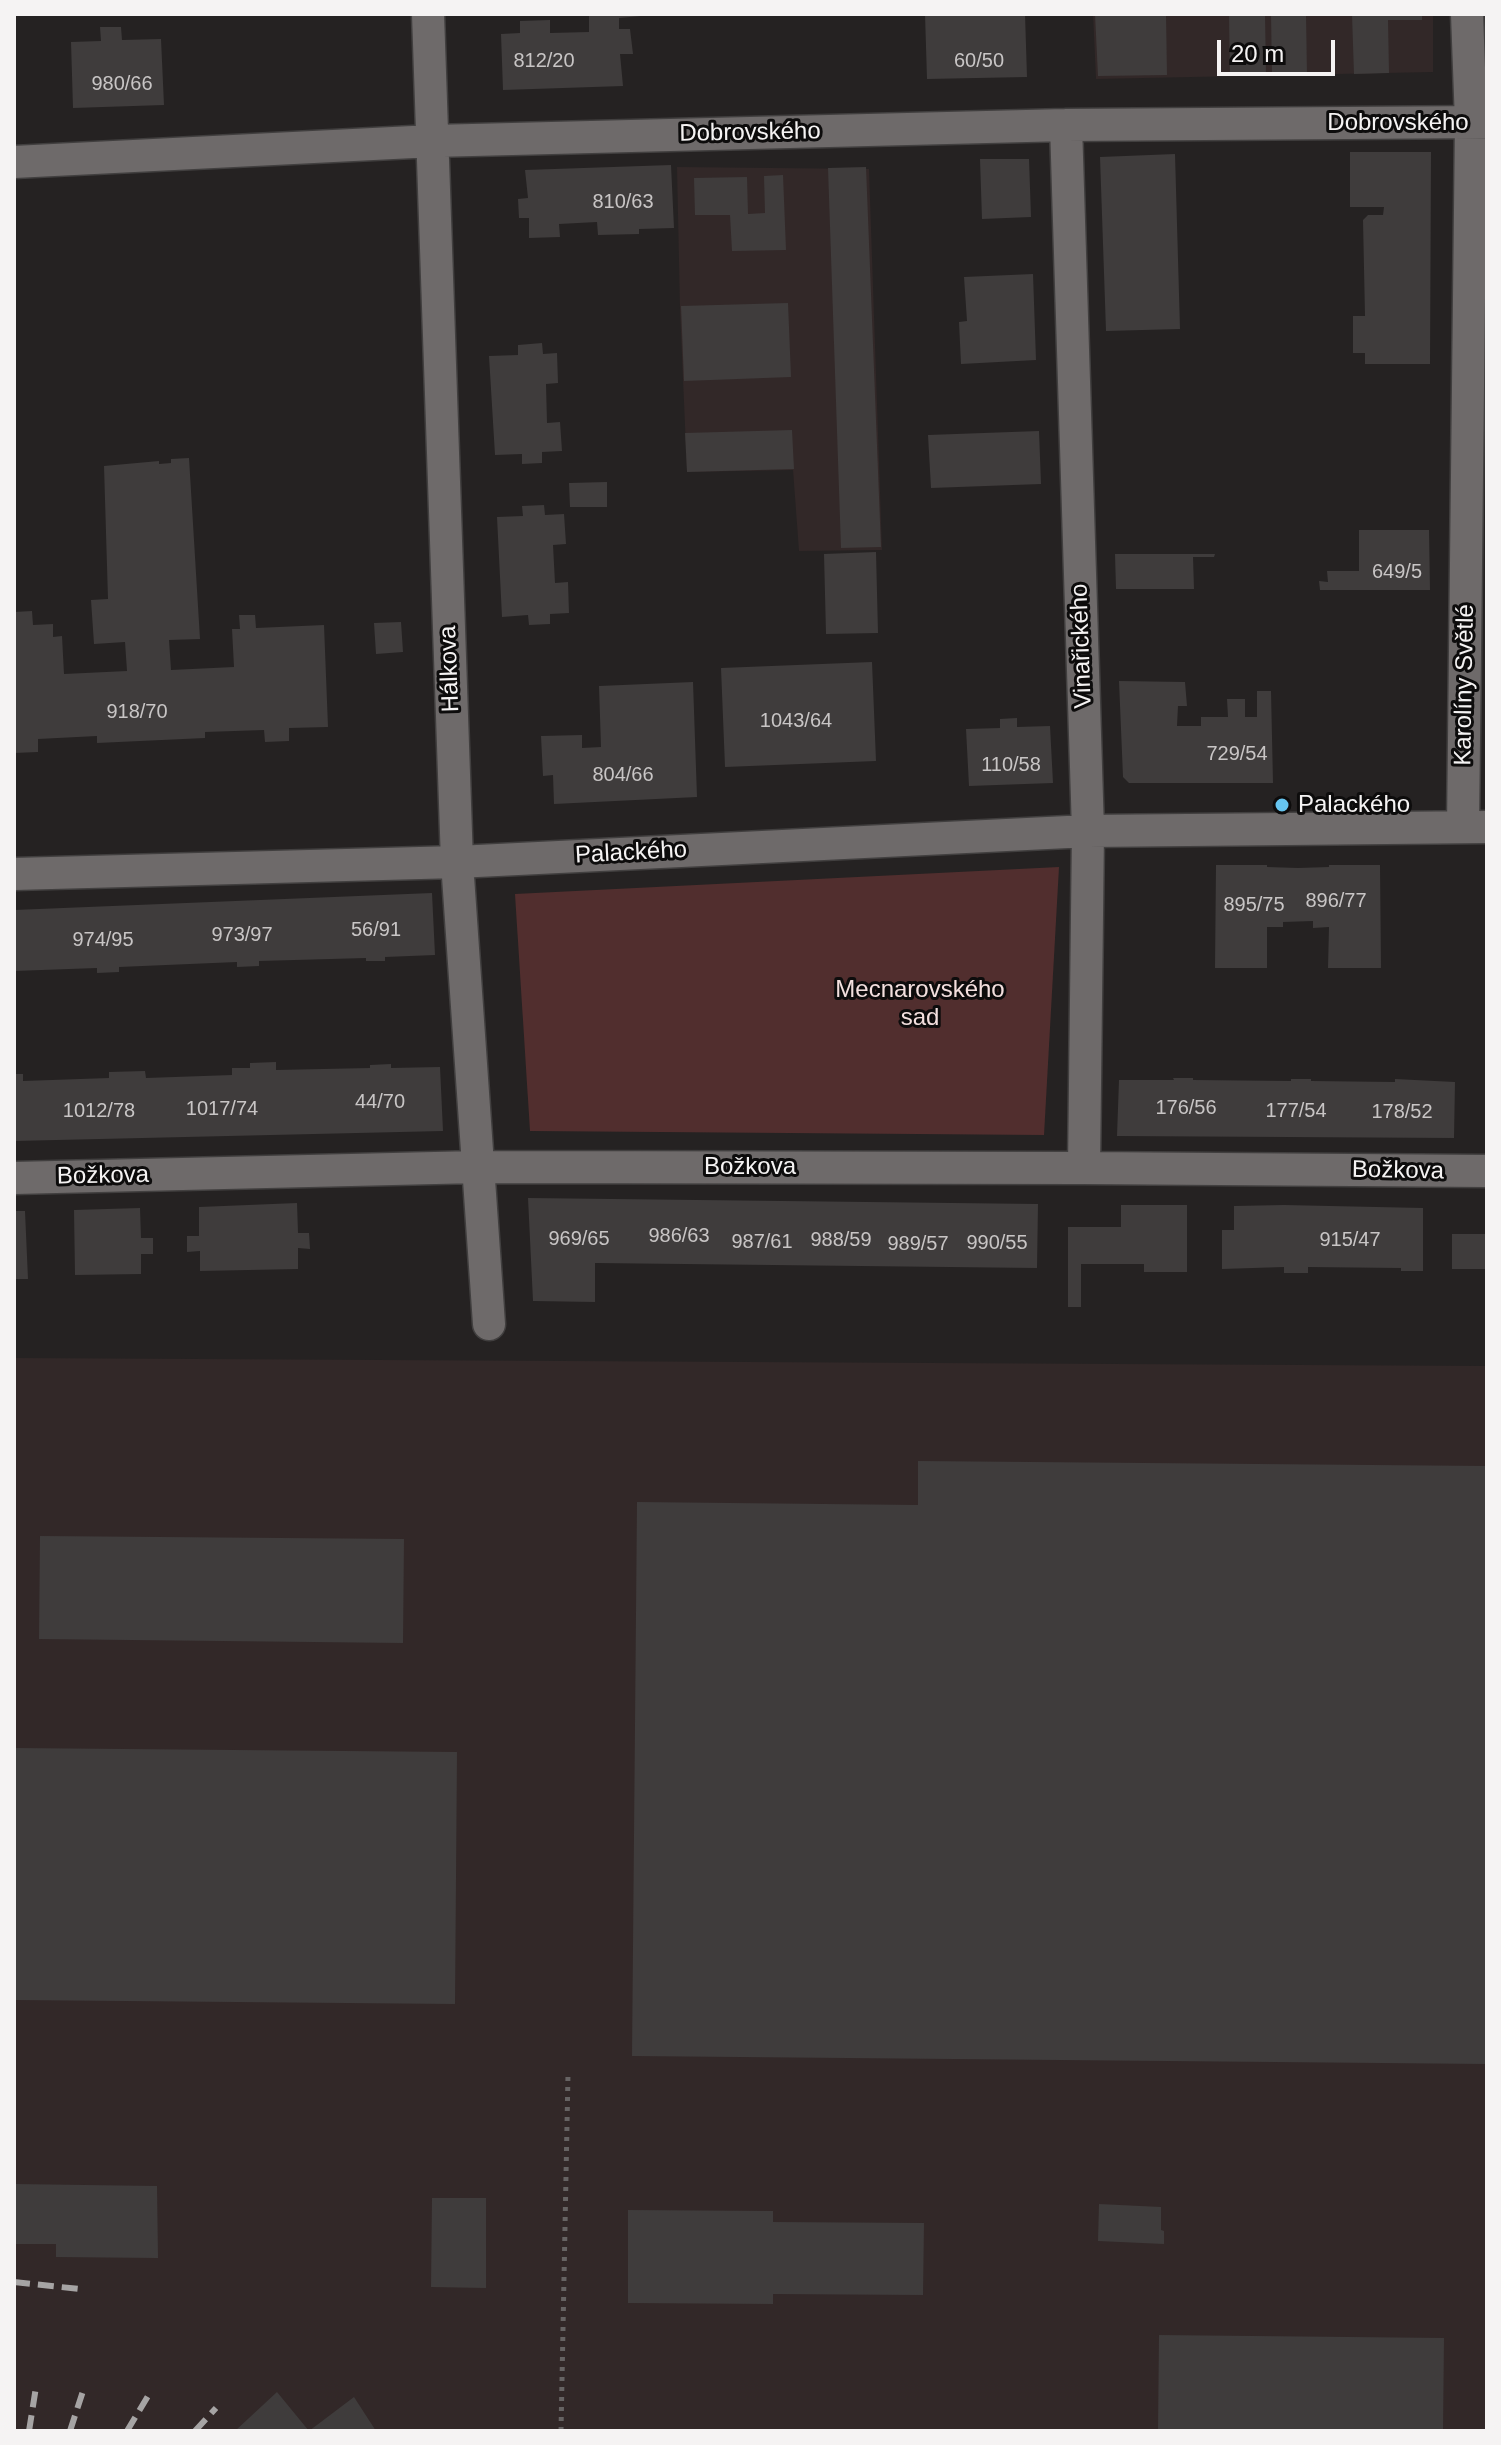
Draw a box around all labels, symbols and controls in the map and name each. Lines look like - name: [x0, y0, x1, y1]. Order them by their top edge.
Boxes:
- scale bar: [1221, 24, 1339, 74]
- text: 20 m: [1231, 40, 1284, 67]
- house number: 812/20: [513, 49, 575, 73]
- house number: 60/50: [954, 49, 1004, 73]
- house number: 980/66: [91, 72, 153, 96]
- street label: Dobrovského: [1327, 109, 1469, 137]
- street label: Dobrovského: [679, 117, 821, 149]
- house number: 810/63: [592, 190, 654, 214]
- house number: 649/5: [1372, 560, 1422, 584]
- street label: Vinařického: [1065, 583, 1099, 709]
- street label: Karolíny Světlé: [1449, 604, 1481, 766]
- street label: Hálkova: [434, 625, 466, 713]
- house number: 918/70: [106, 700, 168, 724]
- house number: 1043/64: [760, 709, 832, 733]
- house number: 729/54: [1206, 742, 1268, 766]
- house number: 110/58: [981, 753, 1041, 777]
- house number: 804/66: [592, 763, 654, 787]
- place label: Palackého: [1298, 791, 1410, 819]
- marker: Palackého: [1273, 796, 1291, 814]
- street label: Palackého: [574, 836, 688, 870]
- house number: 896/77: [1305, 889, 1367, 913]
- house number: 895/75: [1223, 893, 1285, 917]
- house number: 56/91: [351, 918, 401, 942]
- house number: 973/97: [211, 923, 273, 947]
- house number: 974/95: [72, 928, 134, 952]
- park label: Mecnarovského sad: [835, 976, 1005, 1032]
- house number: 44/70: [355, 1090, 405, 1114]
- house number: 176/56: [1155, 1096, 1217, 1120]
- house number: 1017/74: [186, 1097, 258, 1121]
- house number: 1012/78: [63, 1099, 135, 1123]
- house number: 177/54: [1265, 1099, 1327, 1123]
- house number: 178/52: [1371, 1100, 1433, 1124]
- street label: Božkova: [704, 1153, 796, 1181]
- street label: Božkova: [1352, 1156, 1444, 1186]
- street label: Božkova: [57, 1161, 149, 1191]
- house number: 986/63: [648, 1224, 710, 1248]
- house number: 969/65: [548, 1227, 610, 1251]
- house number: 988/59: [810, 1228, 872, 1252]
- house number: 915/47: [1319, 1228, 1381, 1252]
- house number: 987/61: [731, 1230, 793, 1254]
- house number: 990/55: [966, 1231, 1028, 1255]
- house number: 989/57: [887, 1232, 949, 1256]

